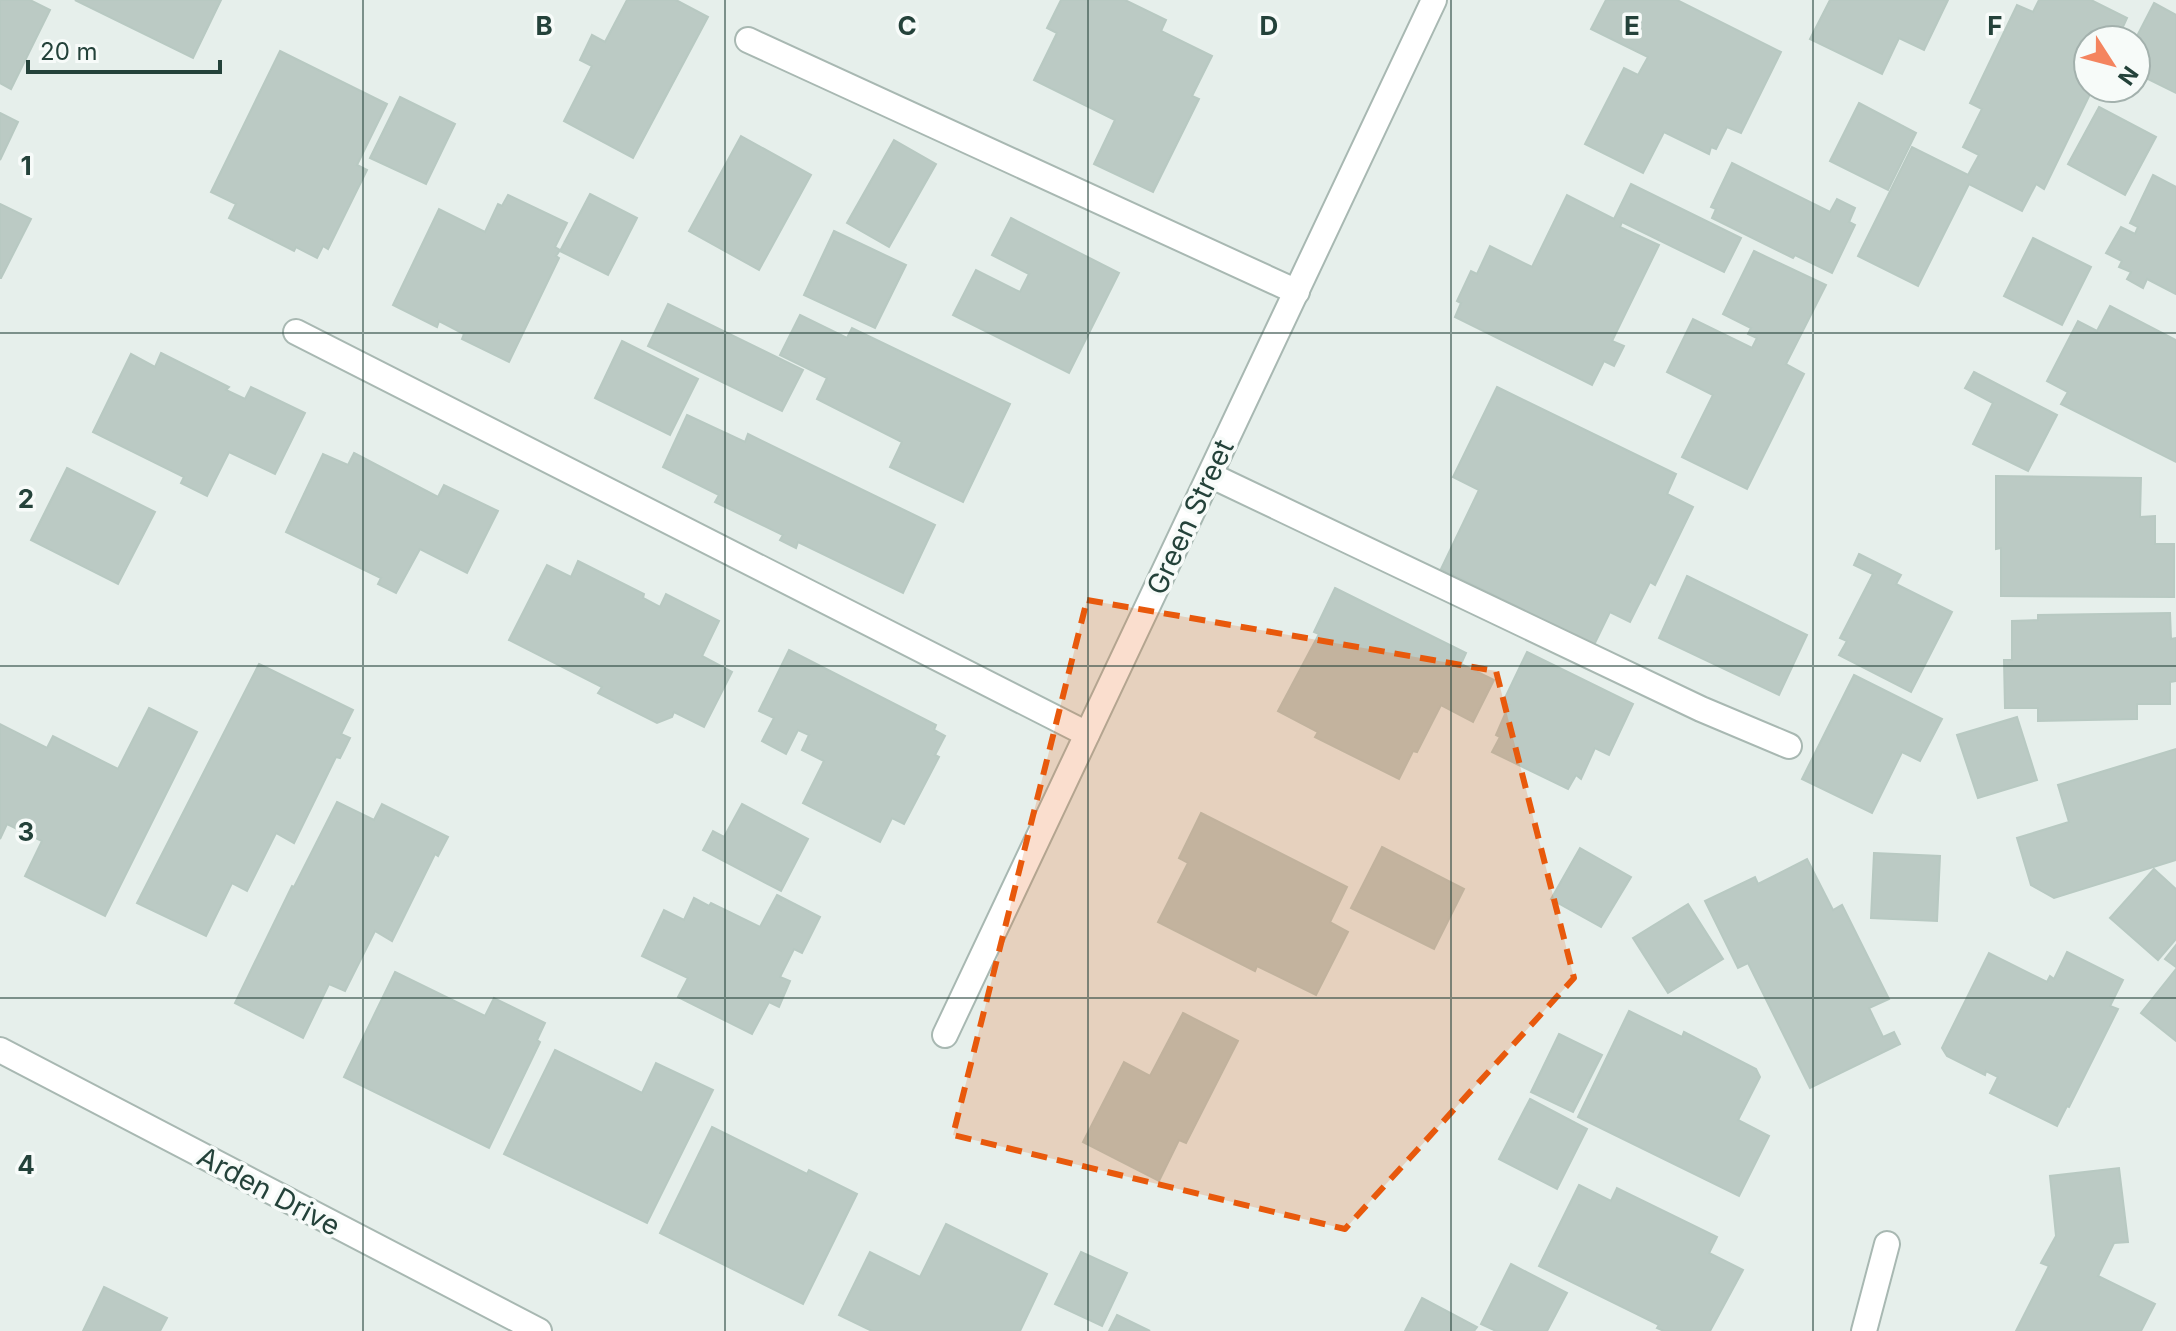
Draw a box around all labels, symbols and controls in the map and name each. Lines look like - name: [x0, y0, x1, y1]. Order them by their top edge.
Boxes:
- text: B: [535, 10, 553, 41]
- text: C: [897, 10, 917, 41]
- text: D: [1260, 10, 1278, 41]
- text: E: [1624, 10, 1640, 41]
- text: F: [1987, 10, 2003, 41]
- scale bar: [28, 24, 220, 74]
- north arrow: [2072, 24, 2152, 104]
- text: 20 m: [40, 37, 98, 66]
- text: N: [2113, 61, 2144, 90]
- text: 1: [20, 150, 32, 181]
- street label: Green Street: [1139, 434, 1241, 600]
- text: 2: [18, 483, 34, 514]
- text: 3: [18, 816, 34, 847]
- street label: Arden Drive: [192, 1139, 346, 1243]
- text: 4: [17, 1149, 35, 1180]

